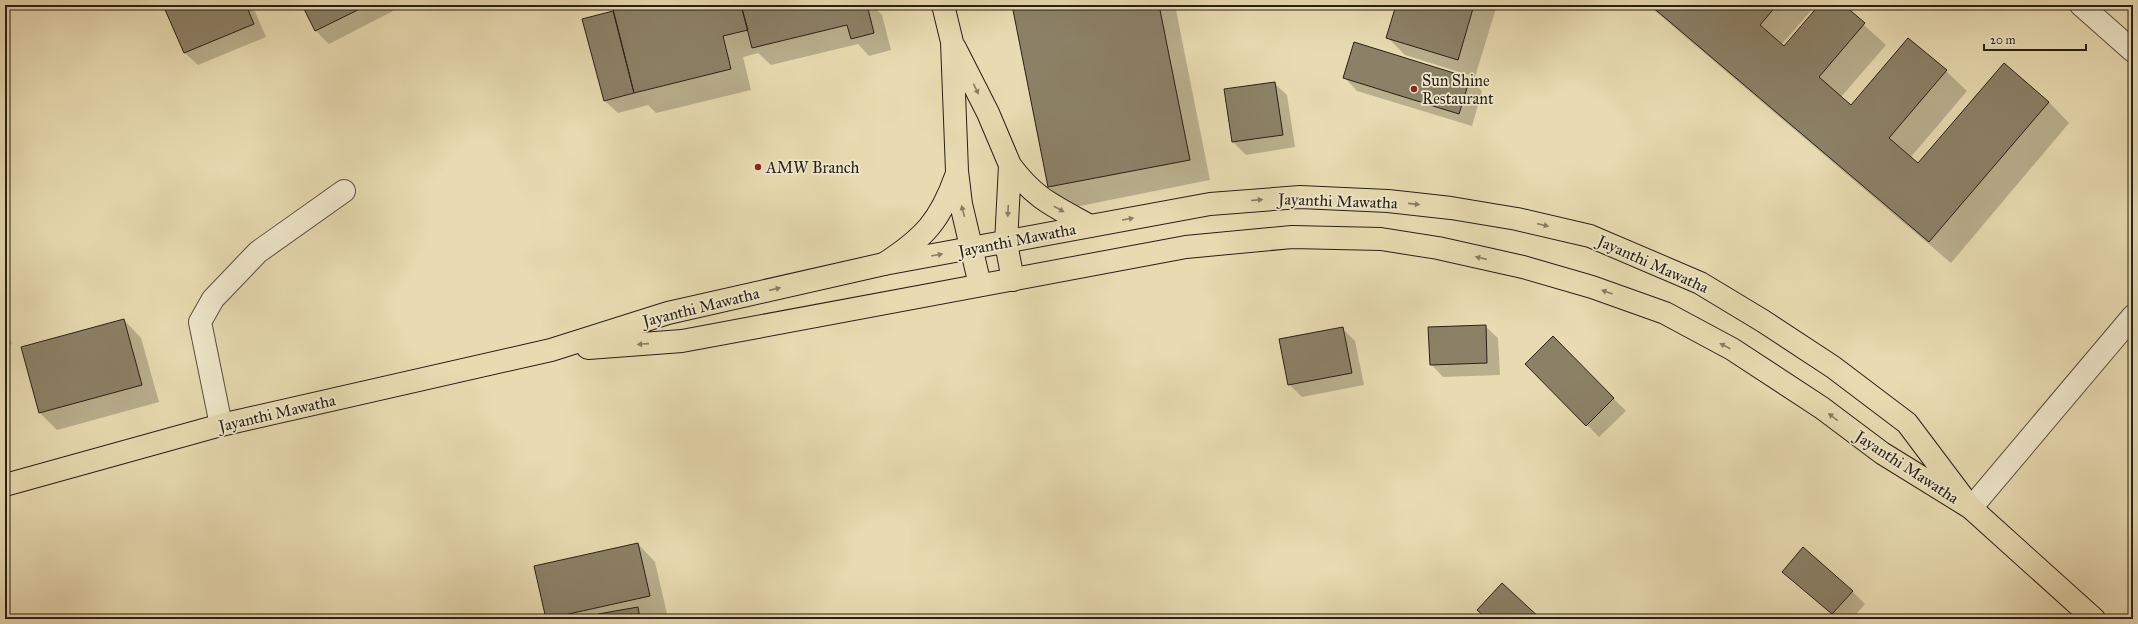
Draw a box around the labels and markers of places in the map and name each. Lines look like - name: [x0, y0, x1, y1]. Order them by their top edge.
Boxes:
- place label: Sun Shine Restaurant: [1422, 71, 1494, 108]
- marker: Sun Shine Restaurant: [1409, 84, 1419, 94]
- place label: AMW Branch: [765, 158, 860, 177]
- marker: AMW Branch: [753, 162, 763, 172]

